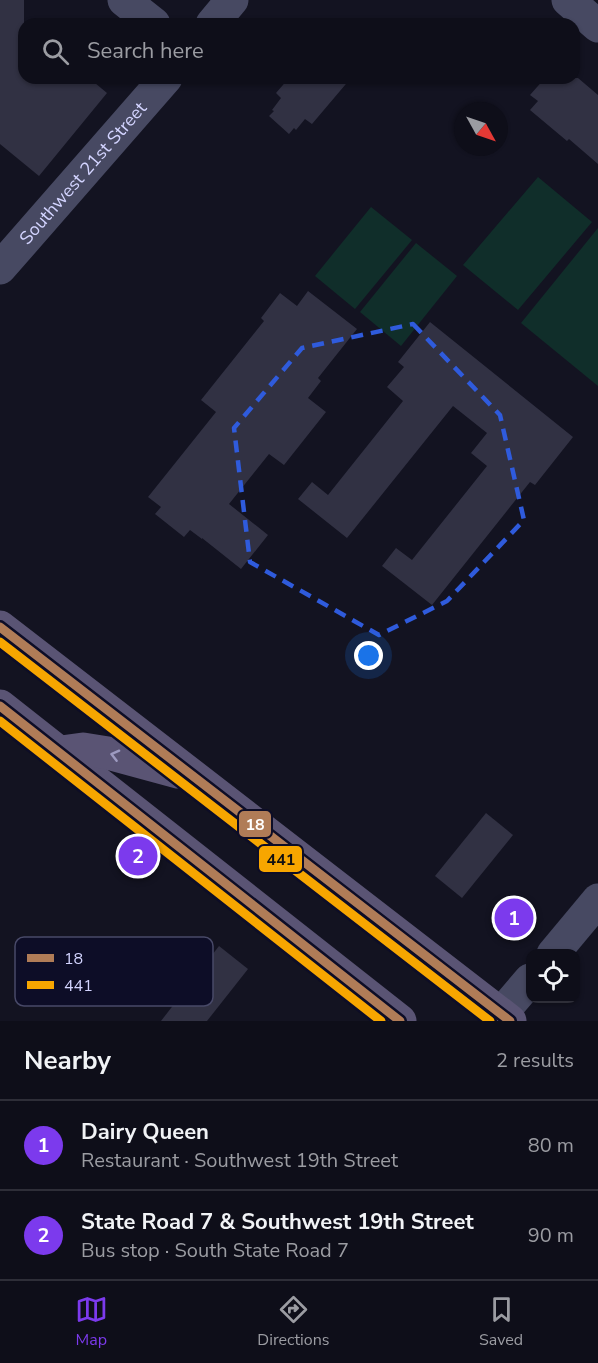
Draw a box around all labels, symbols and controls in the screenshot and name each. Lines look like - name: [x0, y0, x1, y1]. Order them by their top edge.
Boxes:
- search box: [18, 18, 580, 84]
- icon: search: [39, 35, 72, 68]
- text: Search here: [87, 36, 204, 66]
- street label: Southwest 21st Street: [14, 96, 152, 250]
- north arrow: [454, 102, 508, 156]
- your location: [354, 641, 383, 670]
- one-way arrow: [110, 750, 120, 763]
- line badge: 18: [238, 810, 272, 838]
- text: 18: [245, 814, 265, 836]
- pin: 2: [118, 834, 158, 878]
- line badge: 441: [258, 845, 303, 873]
- text: 441: [267, 849, 295, 871]
- pin: 1: [494, 896, 534, 940]
- legend: [15, 937, 213, 1006]
- text: 18: [64, 948, 83, 970]
- map controls: [526, 949, 580, 1003]
- button: locate: [526, 949, 580, 1003]
- text: 441: [64, 975, 93, 997]
- text: Nearby: [24, 1043, 111, 1078]
- text: 2 results: [496, 1047, 574, 1074]
- text: Dairy Queen: [81, 1117, 209, 1147]
- text: 1: [38, 1132, 50, 1159]
- text: 80 m: [528, 1132, 574, 1159]
- text: Restaurant · Southwest 19th Street: [81, 1147, 398, 1174]
- text: State Road 7 & Southwest 19th Street: [81, 1207, 474, 1237]
- text: 2: [38, 1222, 50, 1249]
- text: 90 m: [528, 1222, 574, 1249]
- text: Bus stop · South State Road 7: [81, 1237, 349, 1264]
- tab: Map: [75, 1293, 108, 1351]
- tab: Directions: [257, 1293, 329, 1351]
- tab: Saved: [479, 1293, 523, 1351]

